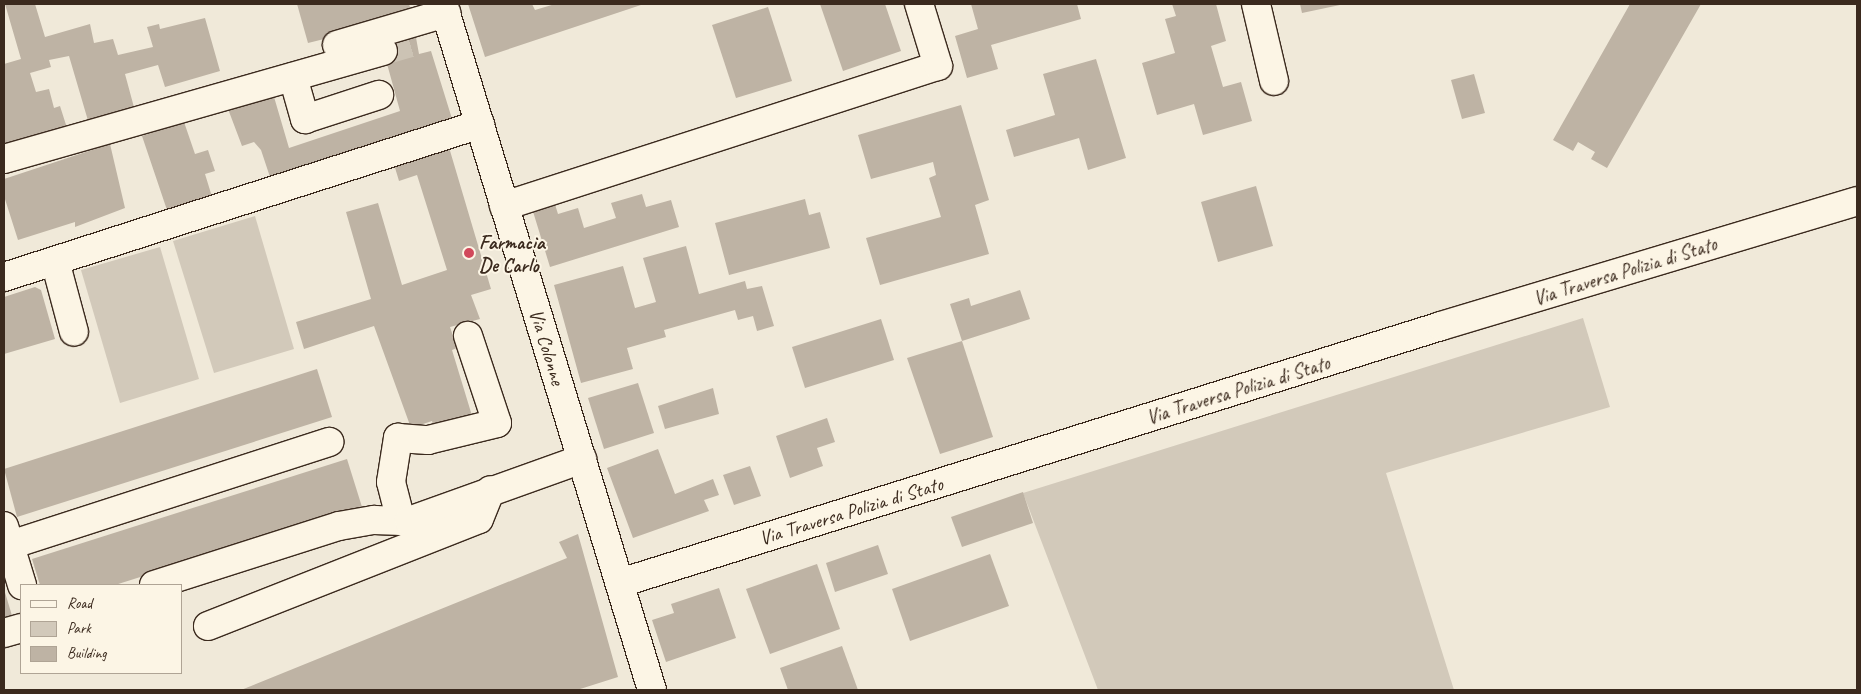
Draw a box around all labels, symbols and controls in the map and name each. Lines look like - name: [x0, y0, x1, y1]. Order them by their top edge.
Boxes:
- place label: Farmacia De Carlo: [479, 230, 545, 277]
- street label: Via Traversa Polizia di Stato: [1530, 231, 1720, 311]
- marker: Farmacia De Carlo: [463, 247, 475, 259]
- street label: Via Colonne: [524, 306, 570, 388]
- street label: Via Traversa Polizia di Stato: [1143, 350, 1333, 430]
- street label: Via Traversa Polizia di Stato: [756, 471, 946, 551]
- legend: [20, 584, 182, 674]
- text: Road: [67, 594, 92, 613]
- text: Park: [67, 619, 91, 638]
- text: Building: [67, 644, 106, 663]

